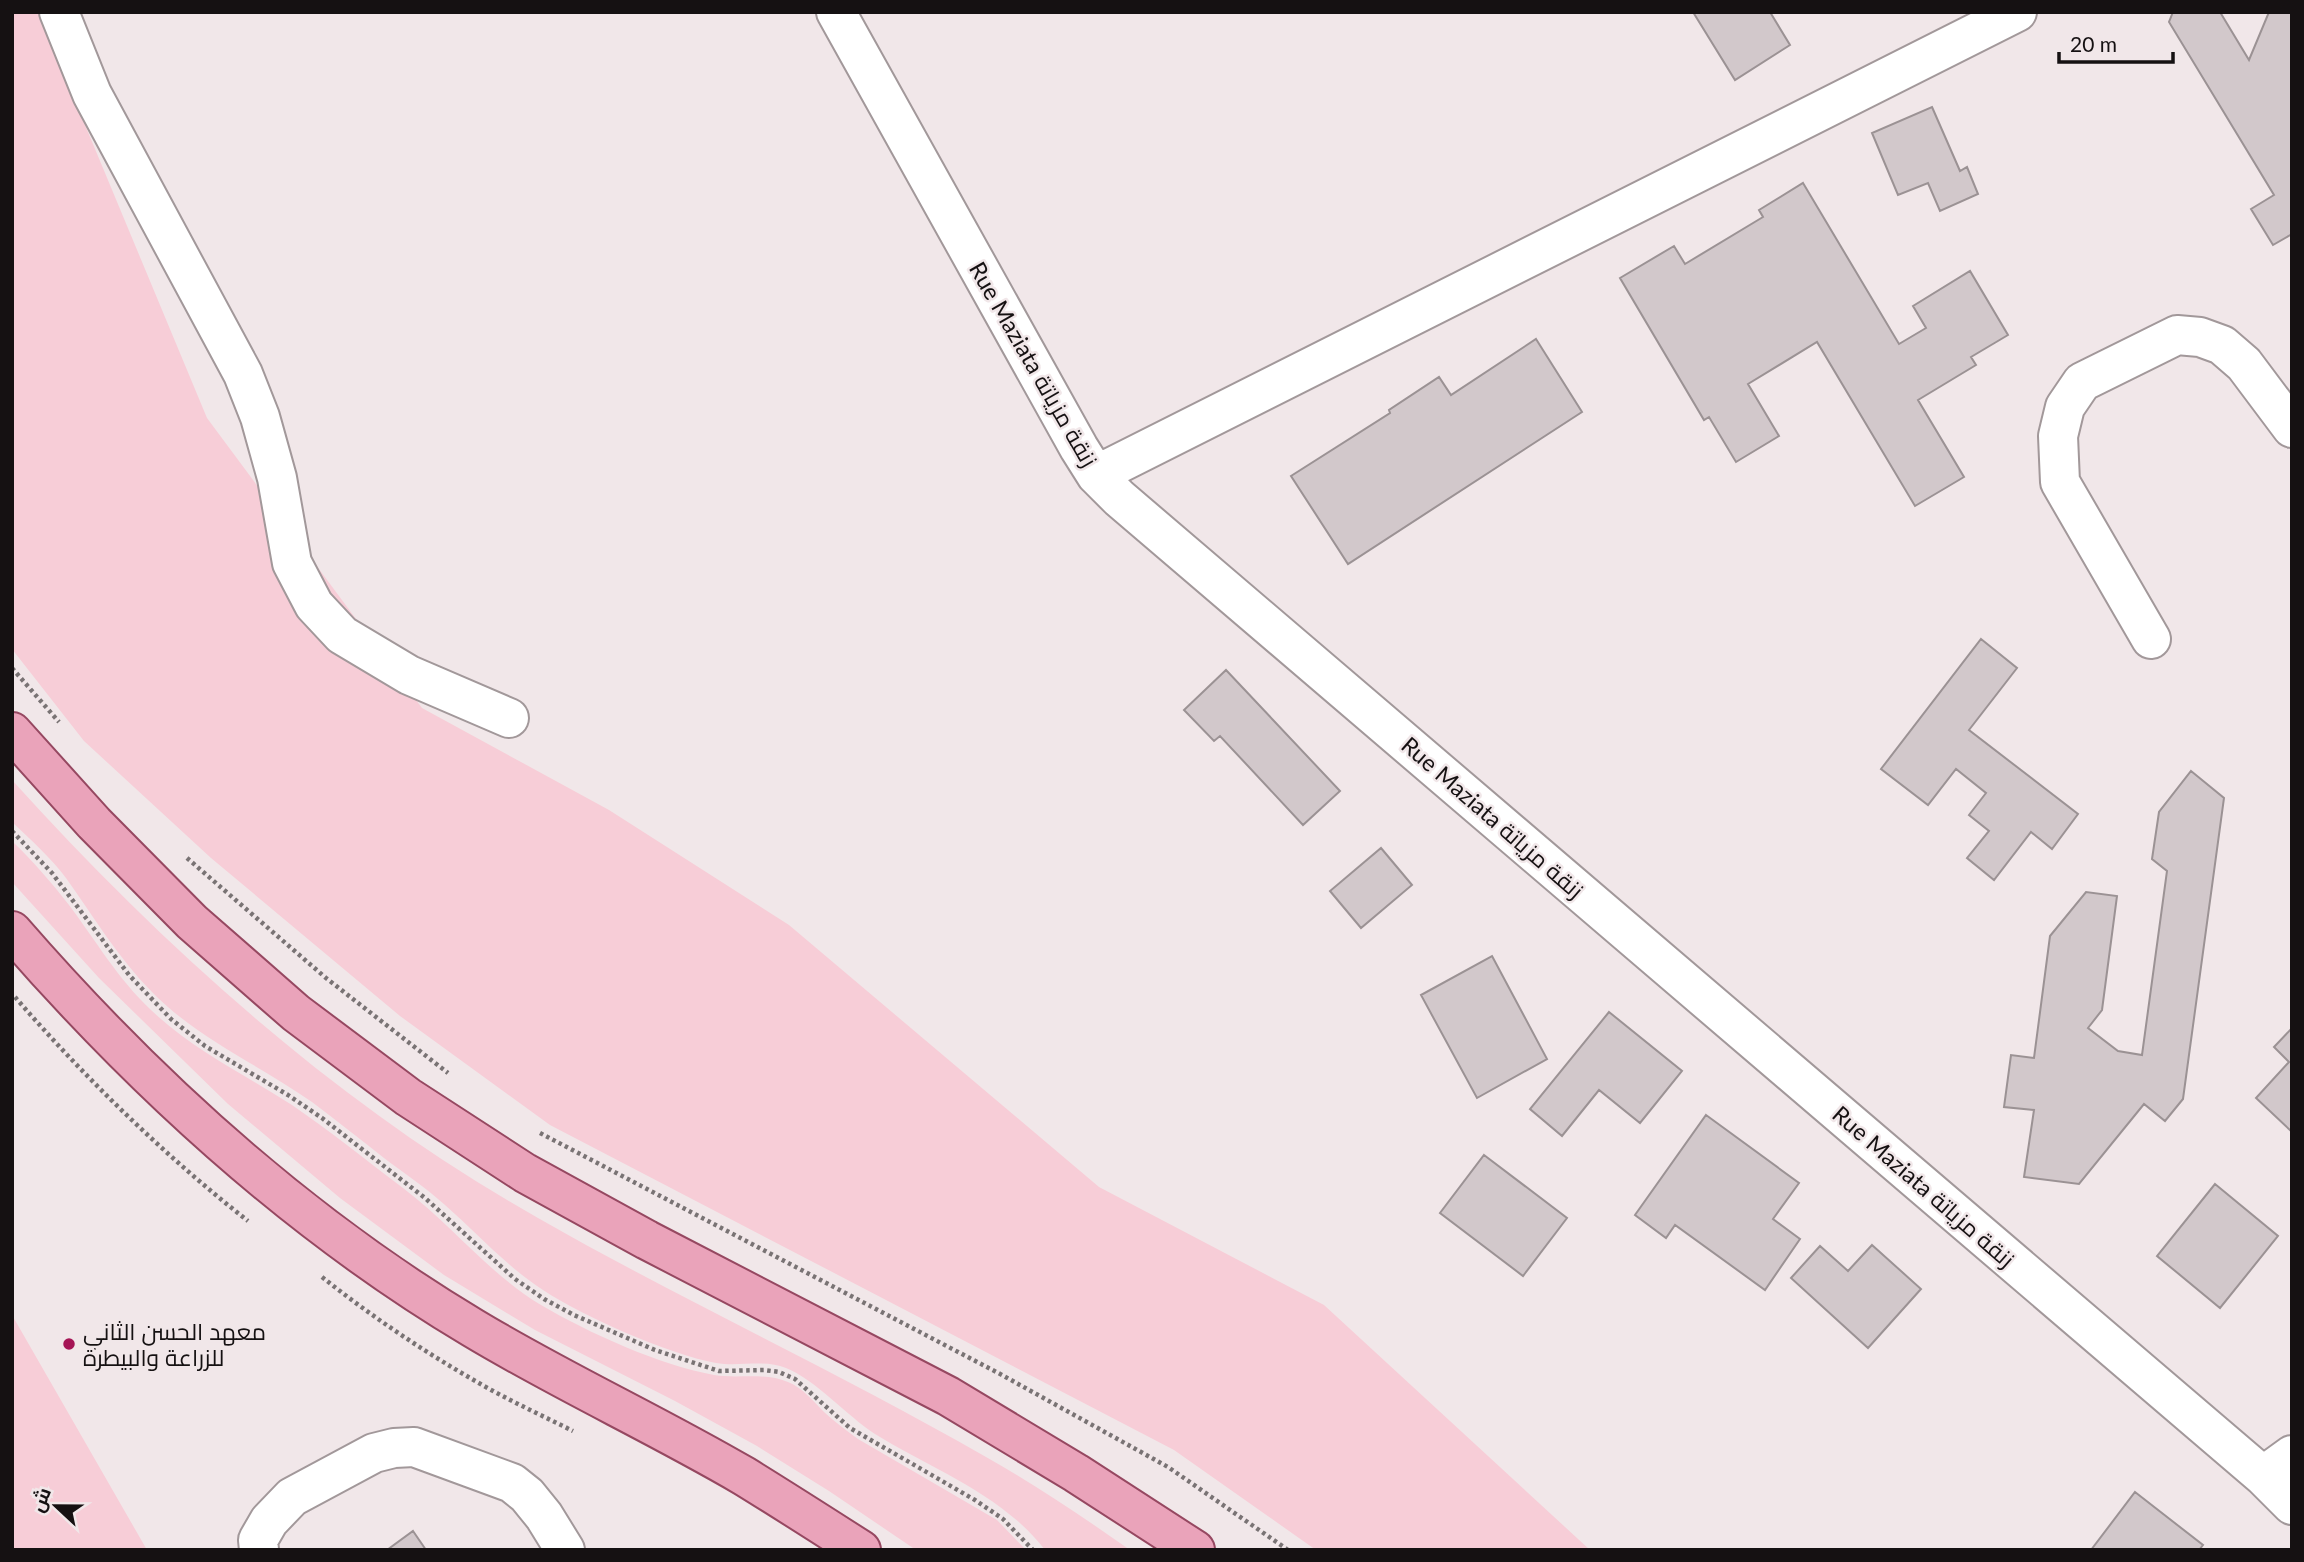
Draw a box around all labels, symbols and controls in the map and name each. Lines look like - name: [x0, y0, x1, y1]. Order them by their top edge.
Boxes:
- scale bar: [2059, 21, 2173, 65]
- text: 20 m: [2070, 31, 2117, 56]
- street label: Rue Maziata زنقة مزياتة: [964, 257, 1104, 471]
- street label: Rue Maziata زنقة مزياتة: [1396, 730, 1590, 904]
- street label: Rue Maziata زنقة مزياتة: [1827, 1099, 2021, 1273]
- place label: معهد الحسن الثاني للزراعة والبيطرة: [83, 1317, 266, 1371]
- marker: معهد الحسن الثاني للزراعة والبيطرة: [61, 1336, 77, 1352]
- north arrow: [21, 1471, 91, 1541]
- text: ش: [25, 1484, 56, 1515]

